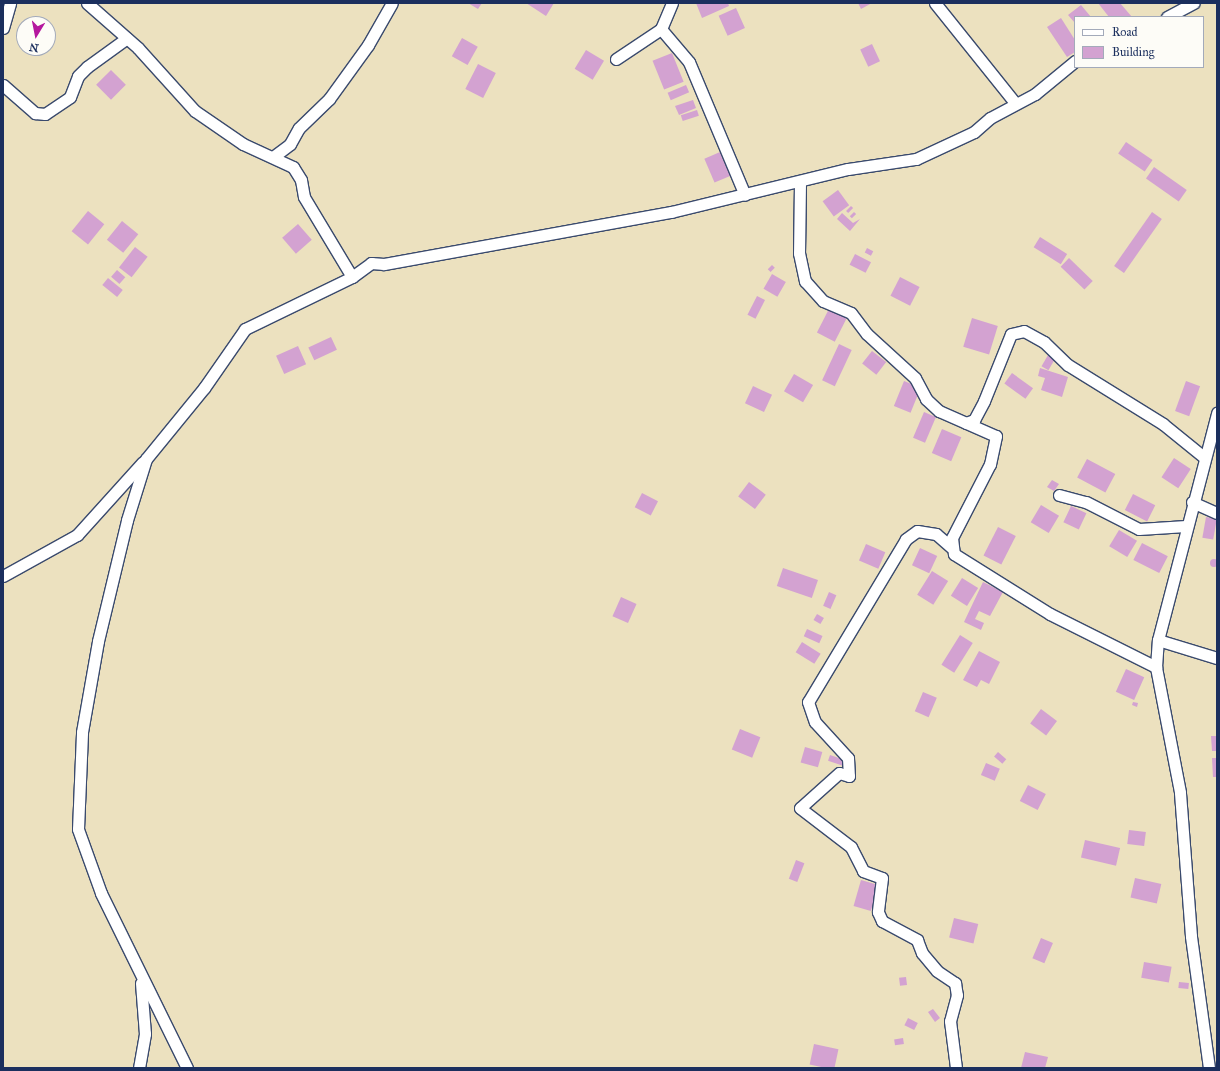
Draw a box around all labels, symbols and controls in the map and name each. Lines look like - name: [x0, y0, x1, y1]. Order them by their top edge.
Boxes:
- north arrow: [16, 16, 56, 56]
- legend: [1074, 16, 1204, 68]
- text: Road: [1112, 25, 1138, 39]
- text: N: [28, 40, 40, 55]
- text: Building: [1112, 45, 1154, 59]

